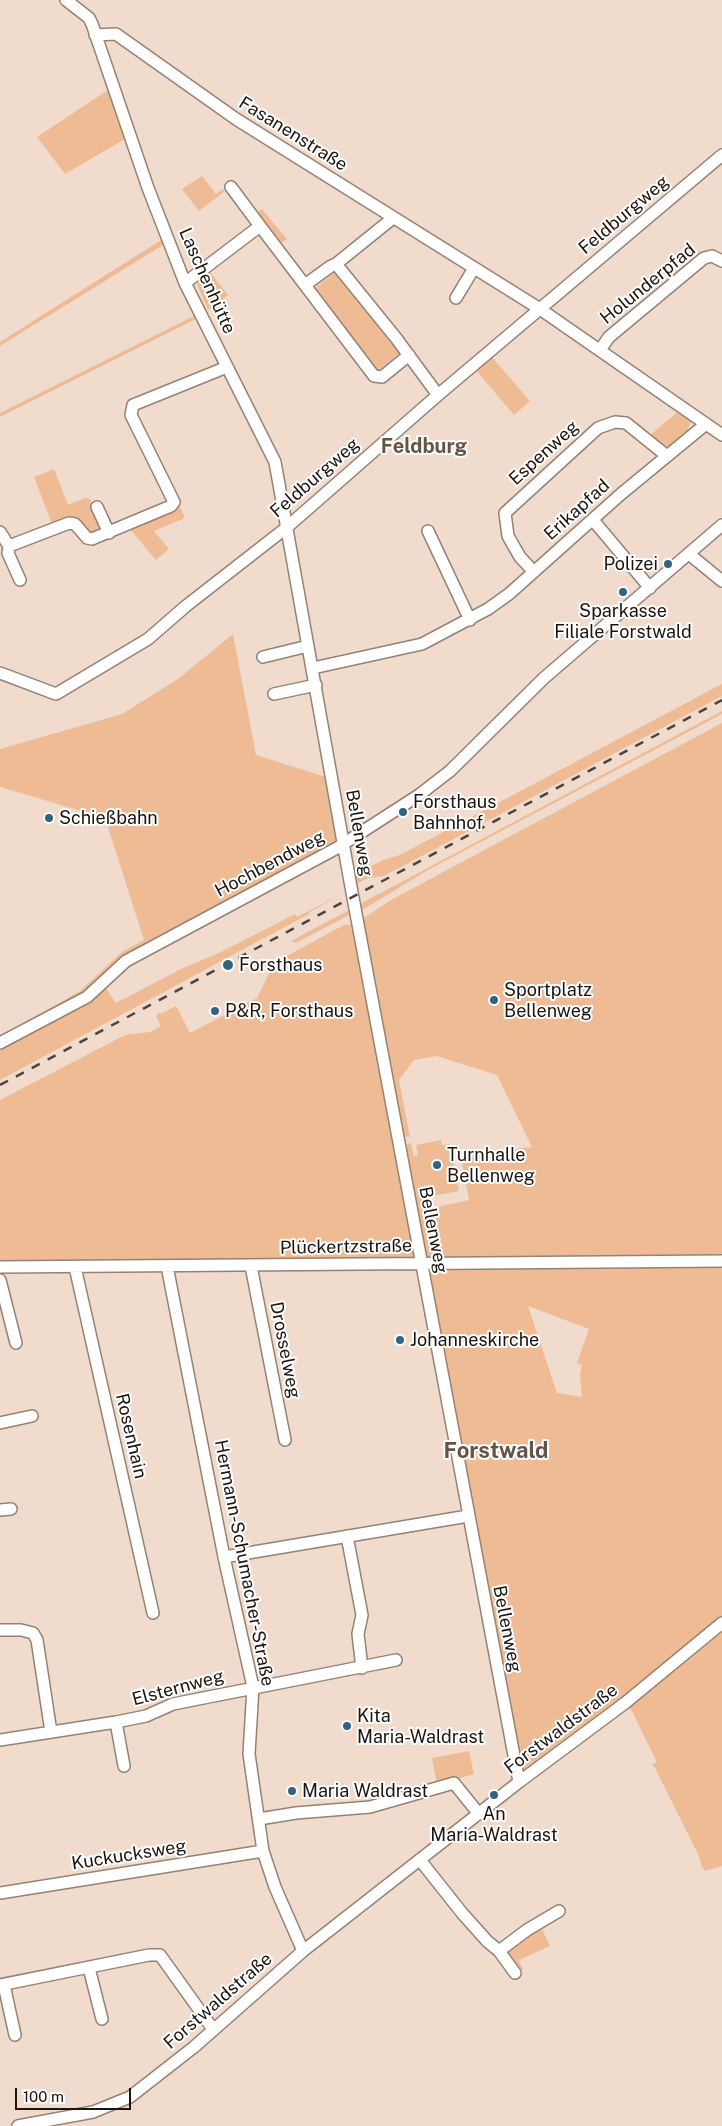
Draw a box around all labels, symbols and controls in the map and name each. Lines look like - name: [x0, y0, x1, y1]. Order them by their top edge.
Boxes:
- street label: Fasanenstraße: [235, 92, 351, 176]
- street label: Feldburgweg: [575, 171, 673, 259]
- street label: Laschenhütte: [174, 225, 240, 337]
- street label: Holunderpfad: [596, 239, 700, 329]
- street label: Espenweg: [505, 416, 583, 490]
- street label: Feldburgweg: [266, 433, 364, 523]
- district label: Feldburg: [381, 435, 467, 459]
- street label: Erikapfad: [540, 475, 614, 545]
- place label: Polizei: [603, 553, 658, 575]
- marker: Polizei: [662, 558, 674, 570]
- marker: Sparkasse Filiale Forstwald: [617, 586, 629, 598]
- place label: Sparkasse Filiale Forstwald: [554, 600, 692, 642]
- street label: Bellenweg: [341, 788, 377, 878]
- place label: Forsthaus Bahnhof: [413, 791, 496, 834]
- marker: Forsthaus Bahnhof: [397, 806, 409, 818]
- place label: Schießbahn: [59, 807, 158, 829]
- marker: Schießbahn: [43, 812, 55, 824]
- street label: Hochbendweg: [211, 826, 329, 902]
- place label: Forsthaus: [239, 954, 322, 976]
- marker: Forsthaus: [221, 958, 235, 972]
- place label: Sportplatz Bellenweg: [504, 979, 592, 1022]
- marker: Sportplatz Bellenweg: [488, 994, 500, 1006]
- place label: P&R, Forsthaus: [225, 1000, 353, 1022]
- marker: P&R, Forsthaus: [209, 1005, 221, 1017]
- place label: Turnhalle Bellenweg: [447, 1144, 535, 1186]
- marker: Turnhalle Bellenweg: [431, 1159, 443, 1171]
- street label: Bellenweg: [414, 1185, 452, 1275]
- street label: Plückertzstraße: [280, 1235, 412, 1259]
- street label: Drosselweg: [265, 1300, 305, 1400]
- place label: Johanneskirche: [410, 1329, 539, 1351]
- marker: Johanneskirche: [394, 1334, 406, 1346]
- street label: Rosenhain: [111, 1391, 151, 1481]
- street label: Hermann-Schumacher-Straße: [209, 1438, 279, 1688]
- district label: Forstwald: [444, 1438, 548, 1464]
- street label: Bellenweg: [488, 1584, 526, 1674]
- street label: Elsternweg: [130, 1665, 226, 1711]
- street label: Forstwaldstraße: [500, 1679, 622, 1779]
- place label: Kita Maria-Waldrast: [357, 1705, 484, 1748]
- marker: Kita Maria-Waldrast: [341, 1720, 353, 1732]
- place label: Maria Waldrast: [302, 1780, 428, 1802]
- marker: Maria Waldrast: [286, 1785, 298, 1797]
- marker: An Maria-Waldrast: [488, 1789, 500, 1801]
- place label: An Maria-Waldrast: [430, 1803, 558, 1846]
- street label: Kuckucksweg: [70, 1835, 188, 1875]
- street label: Forstwaldstraße: [159, 1948, 277, 2054]
- scale bar: [18, 2078, 134, 2110]
- text: 100 m: [23, 2088, 64, 2105]

